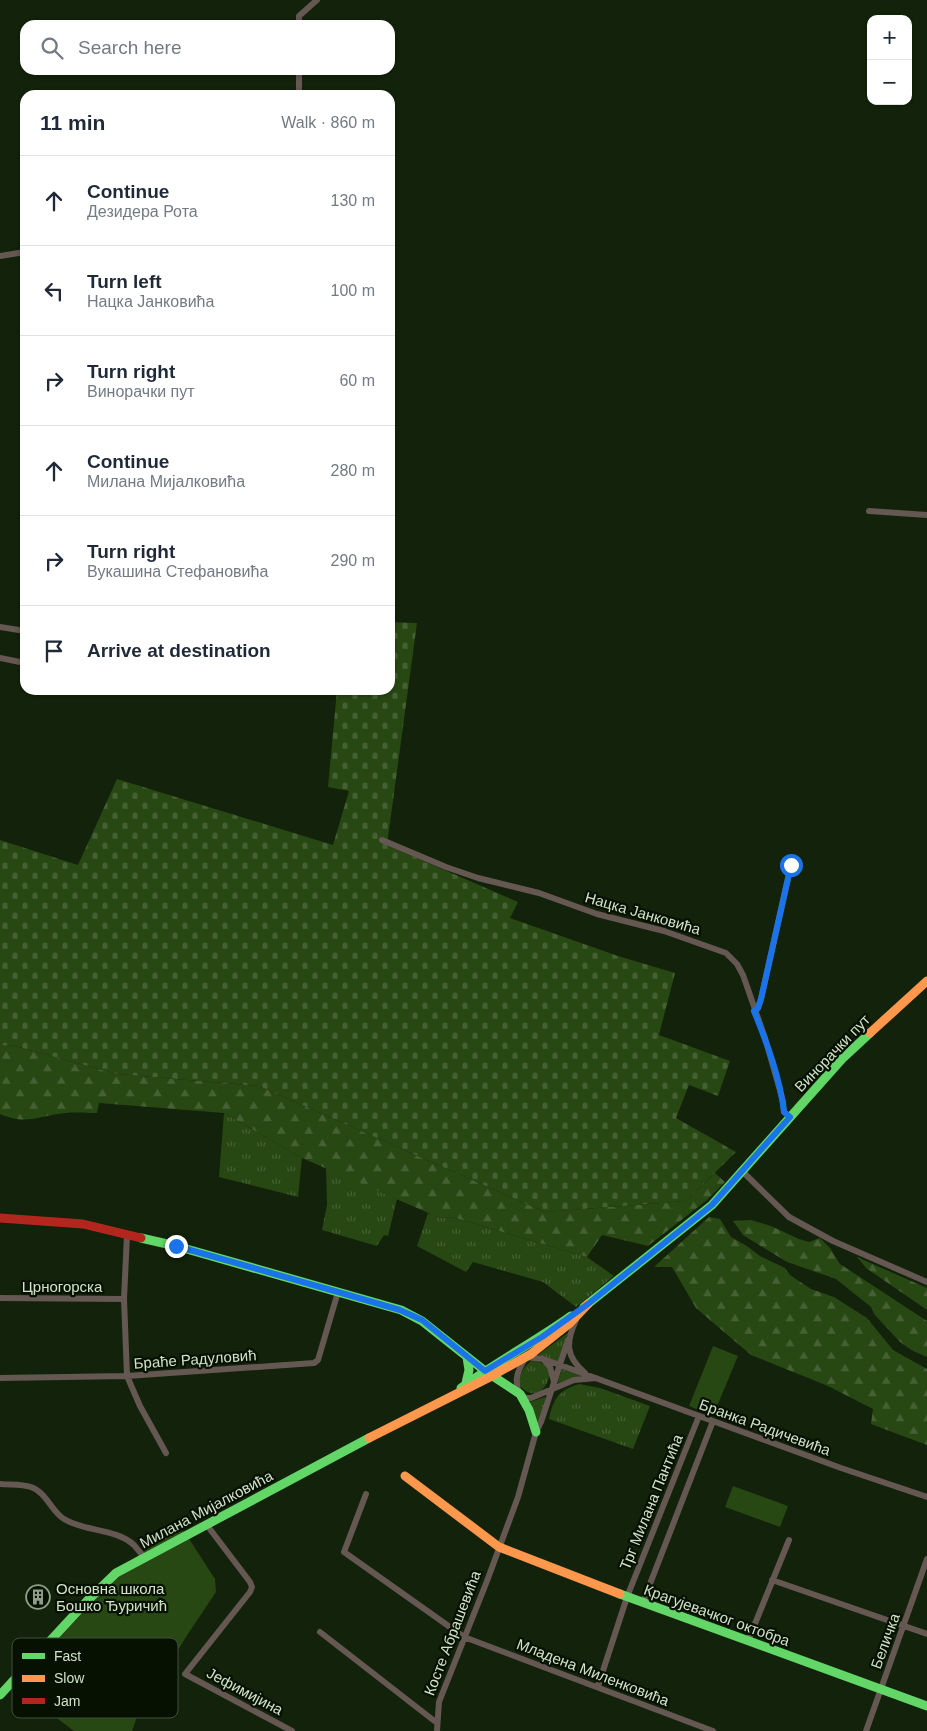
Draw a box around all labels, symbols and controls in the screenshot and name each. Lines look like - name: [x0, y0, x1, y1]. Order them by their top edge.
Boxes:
- map controls: [867, 15, 912, 105]
- button: +: [867, 15, 912, 60]
- search box: [20, 20, 395, 75]
- icon: search: [38, 34, 66, 62]
- text: Search here: [78, 37, 182, 58]
- button: −: [867, 60, 912, 105]
- text: 11 min: [40, 111, 105, 134]
- text: Walk · 860 m: [281, 114, 375, 131]
- text: Continue: [87, 181, 169, 202]
- icon: ahead: [40, 187, 68, 215]
- text: 130 m: [331, 192, 375, 209]
- text: Дезидера Рота: [87, 203, 198, 220]
- text: Turn left: [87, 271, 162, 292]
- icon: left: [40, 277, 68, 305]
- text: 100 m: [331, 282, 375, 299]
- text: Нацка Јанковића: [87, 293, 214, 310]
- text: Turn right: [87, 361, 175, 382]
- icon: right: [40, 367, 68, 395]
- text: 60 m: [339, 372, 375, 389]
- text: Винорачки пут: [87, 383, 195, 400]
- text: Continue: [87, 451, 169, 472]
- icon: ahead: [40, 457, 68, 485]
- text: 280 m: [331, 462, 375, 479]
- text: Милана Мијалковића: [87, 473, 245, 490]
- text: Turn right: [87, 541, 175, 562]
- icon: right: [40, 547, 68, 575]
- text: 290 m: [331, 552, 375, 569]
- text: Вукашина Стефановића: [87, 563, 268, 580]
- icon: arrive: [40, 637, 68, 665]
- text: Arrive at destination: [87, 640, 271, 661]
- route start: [780, 854, 803, 877]
- street label: Нацка Јанковића: [583, 888, 703, 938]
- street label: Винорачки пут: [791, 1011, 873, 1095]
- route end: [165, 1235, 188, 1258]
- street label: Црногорска: [22, 1278, 103, 1295]
- street label: Браће Радуловић: [133, 1346, 257, 1372]
- street label: Бранка Радичевића: [697, 1395, 834, 1459]
- street label: Трг Милана Пантића: [616, 1431, 686, 1572]
- street label: Милана Мијалковића: [137, 1466, 276, 1551]
- street label: Косте Абрашевића: [420, 1568, 484, 1698]
- place label: Основна школа Бошко Ђуричић: [56, 1580, 167, 1614]
- street label: Крагујевачког октобра: [642, 1581, 793, 1650]
- building icon: Основна школа Бошко Ђуричић: [25, 1584, 51, 1610]
- street label: Беличка: [867, 1610, 903, 1671]
- street label: Младена Миленковића: [514, 1635, 672, 1709]
- legend: [12, 1638, 178, 1718]
- text: Fast: [54, 1648, 81, 1664]
- street label: Јефимијина: [204, 1664, 286, 1718]
- text: Slow: [54, 1670, 85, 1686]
- text: Jam: [54, 1693, 80, 1709]

